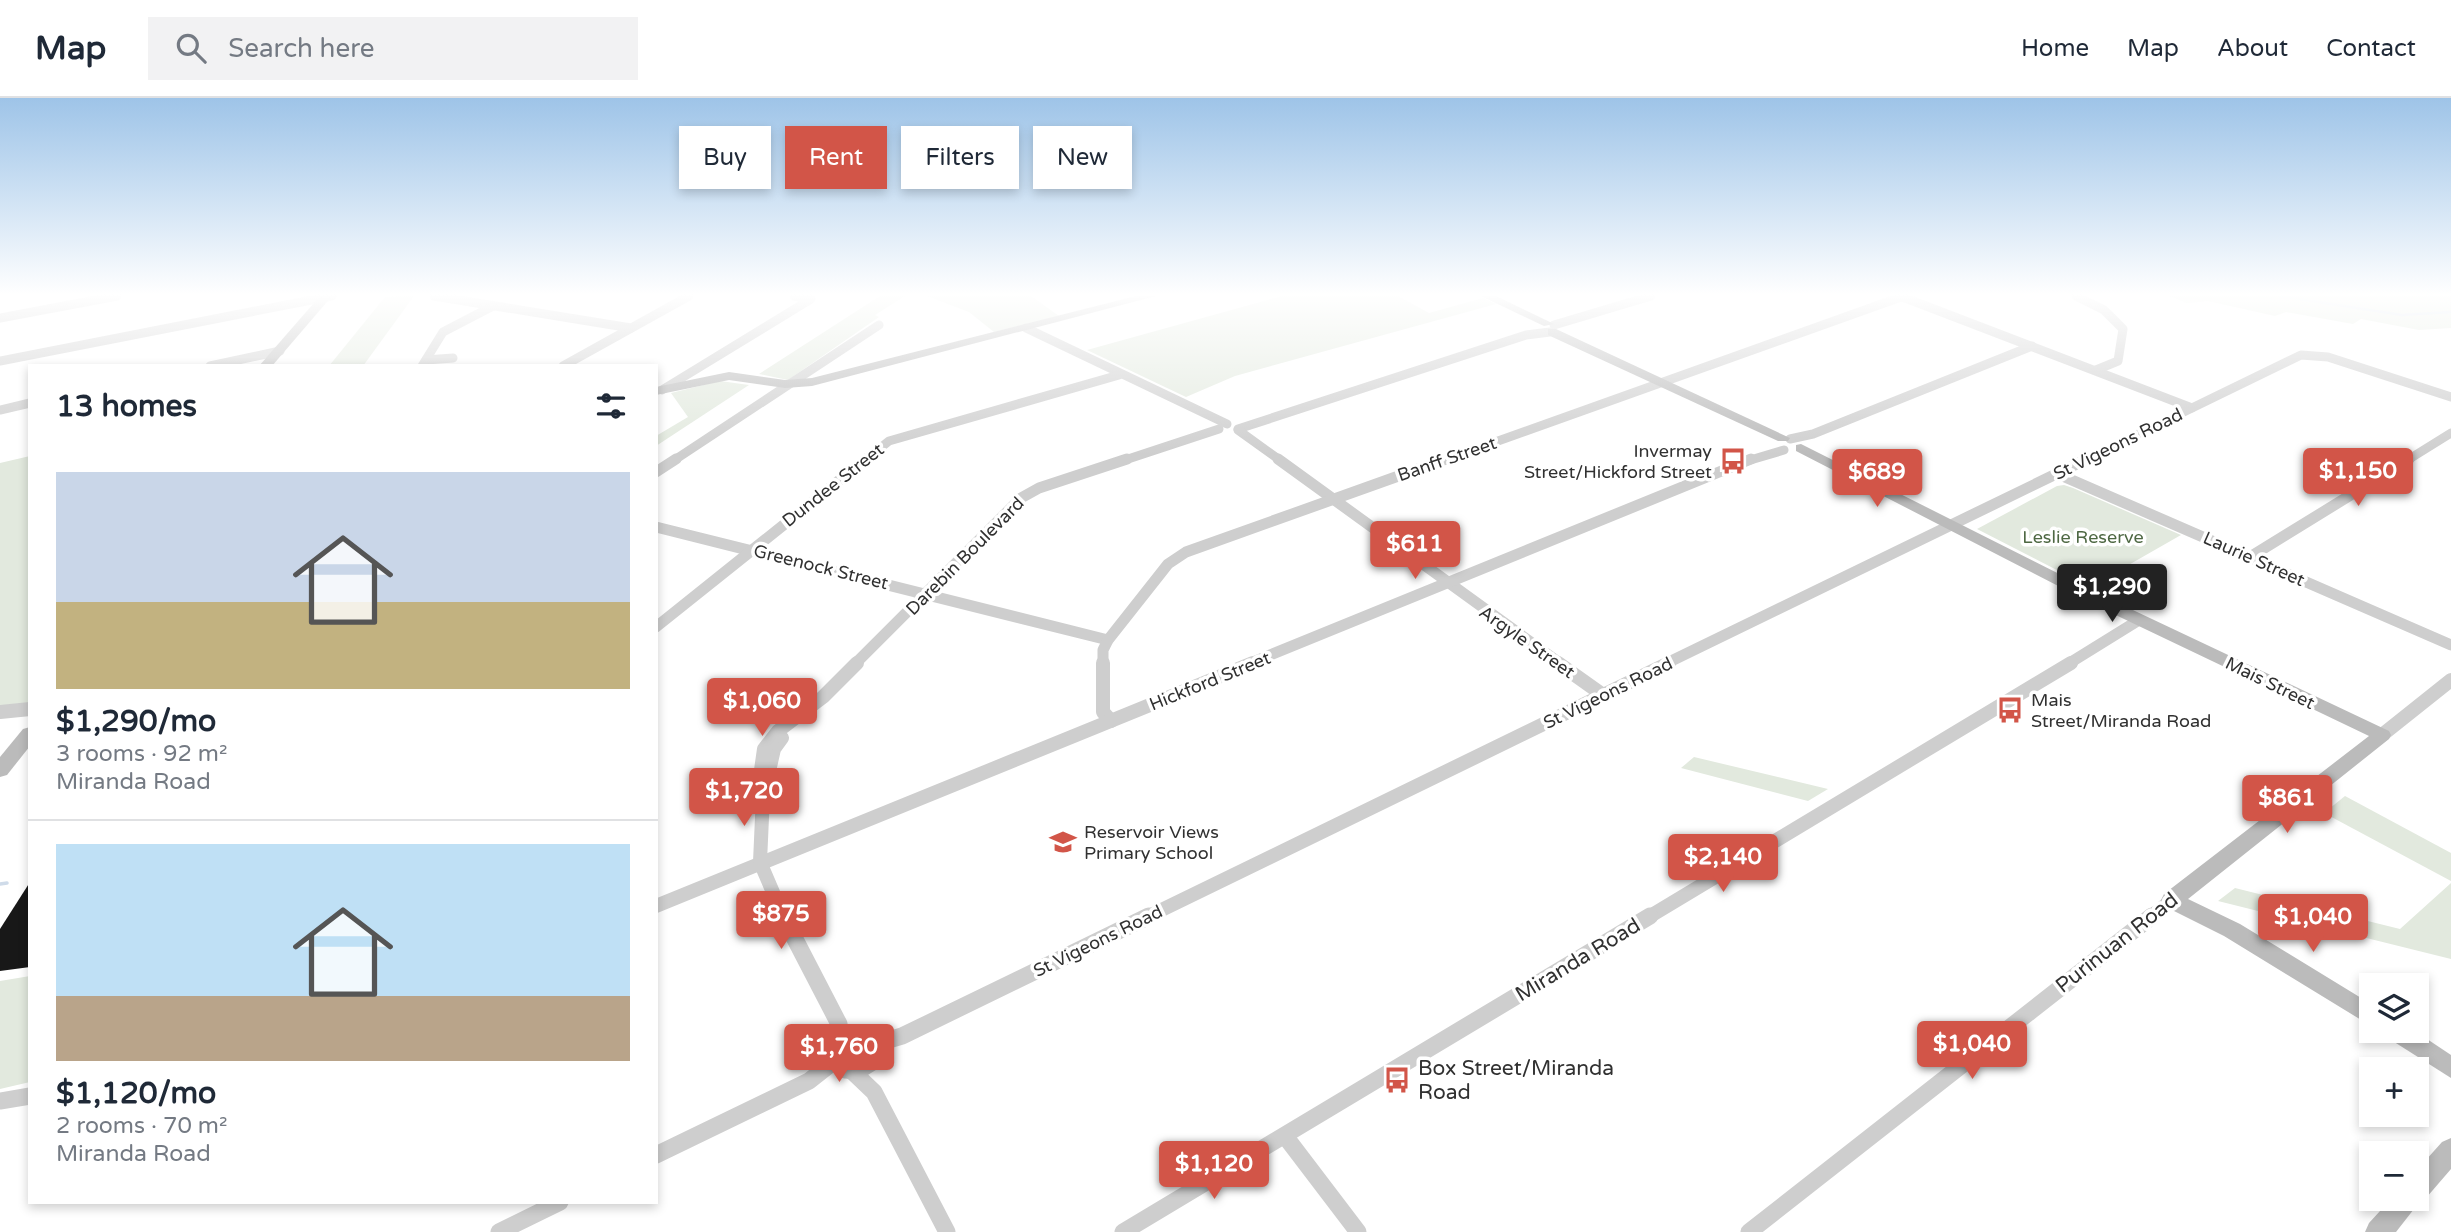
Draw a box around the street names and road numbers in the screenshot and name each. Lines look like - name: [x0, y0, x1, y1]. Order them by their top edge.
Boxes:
- street label: St Vigeons Road: [2050, 403, 2186, 485]
- street label: Banff Street: [1395, 432, 1500, 486]
- street label: Dundee Street: [778, 438, 888, 532]
- street label: Darebin Boulevard: [901, 492, 1029, 620]
- street label: Laurie Street: [2200, 527, 2308, 591]
- street label: Greenock Street: [751, 540, 891, 594]
- street label: Argyle Street: [1475, 601, 1579, 683]
- street label: Hickford Street: [1146, 647, 1274, 715]
- street label: St Vigeons Road: [1540, 652, 1676, 734]
- street label: Mais Street: [2222, 652, 2318, 714]
- street label: Purinuan Road: [2051, 887, 2183, 999]
- street label: St Vigeons Road: [1030, 900, 1166, 982]
- street label: Miranda Road: [1511, 913, 1645, 1007]

